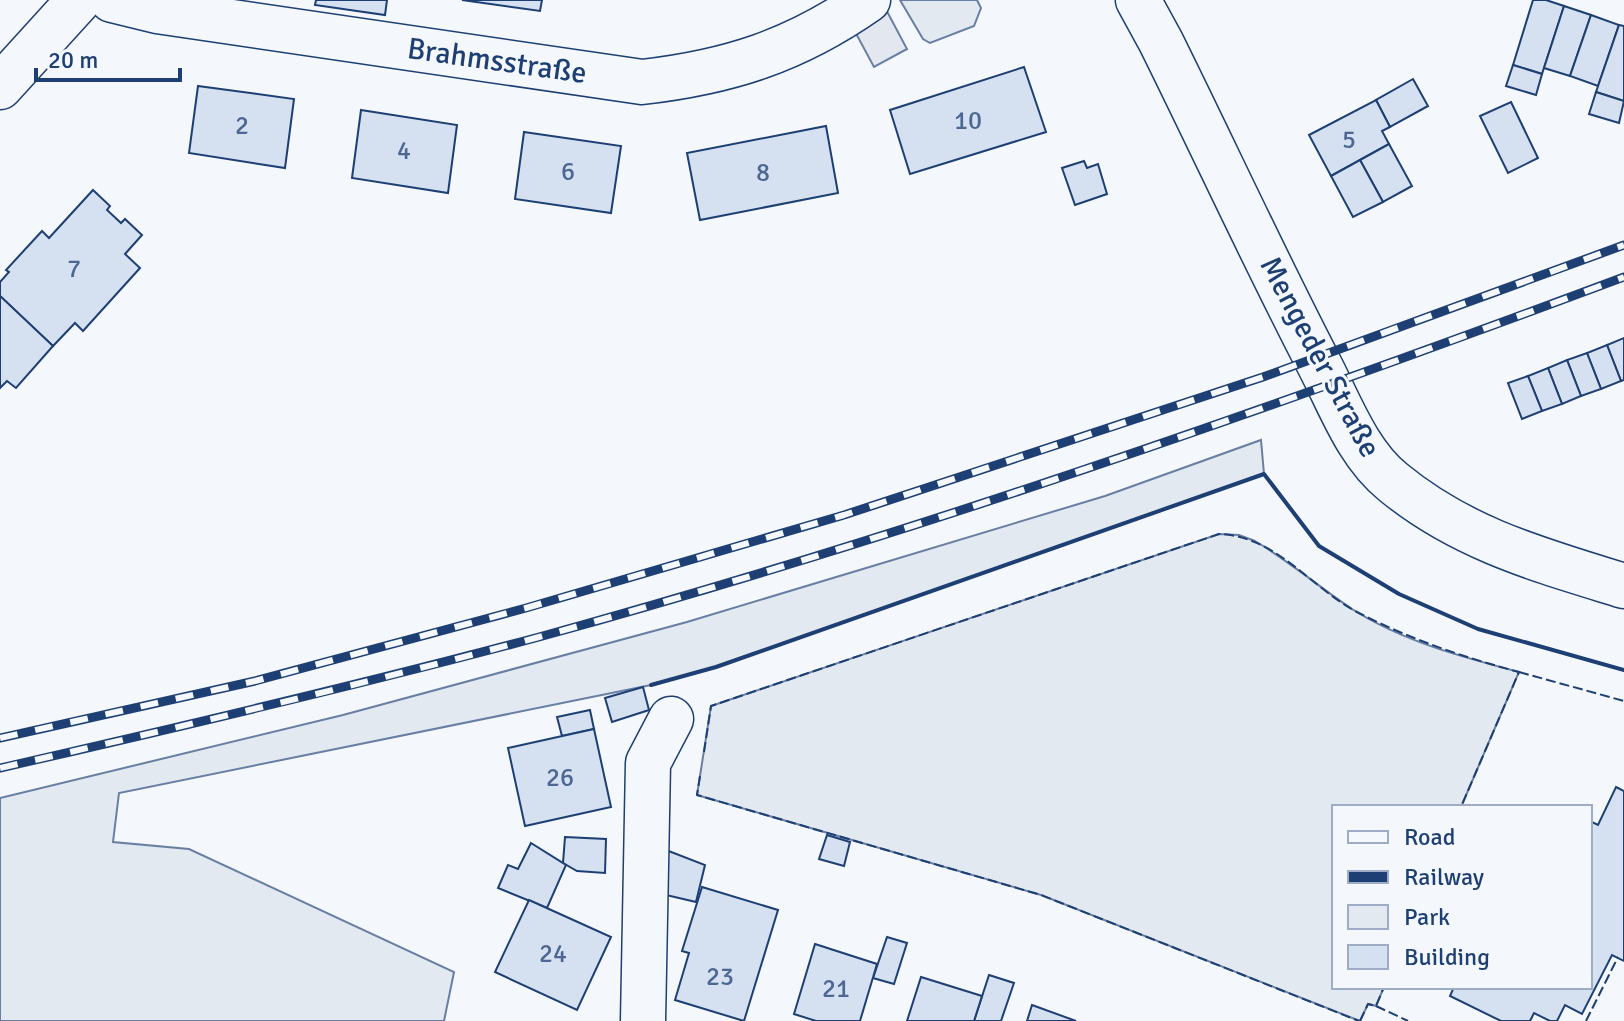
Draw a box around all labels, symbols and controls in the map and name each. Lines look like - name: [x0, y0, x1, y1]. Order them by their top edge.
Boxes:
- street label: Brahmsstraße: [405, 30, 589, 92]
- scale bar: [36, 32, 180, 82]
- text: 20 m: [48, 45, 98, 75]
- house number: 10: [954, 105, 982, 137]
- house number: 2: [235, 110, 249, 142]
- house number: 5: [1342, 124, 1356, 156]
- house number: 4: [397, 135, 411, 167]
- house number: 6: [561, 156, 575, 188]
- house number: 8: [756, 157, 770, 189]
- street label: Mengeder Straße: [1252, 250, 1388, 464]
- house number: 7: [67, 253, 81, 285]
- house number: 26: [546, 762, 574, 794]
- legend: [1332, 805, 1592, 989]
- text: Road: [1404, 822, 1455, 852]
- text: Railway: [1404, 862, 1484, 892]
- text: Park: [1404, 902, 1450, 932]
- house number: 24: [539, 938, 567, 970]
- text: Building: [1404, 942, 1490, 972]
- house number: 23: [706, 961, 734, 993]
- house number: 21: [822, 973, 850, 1005]

